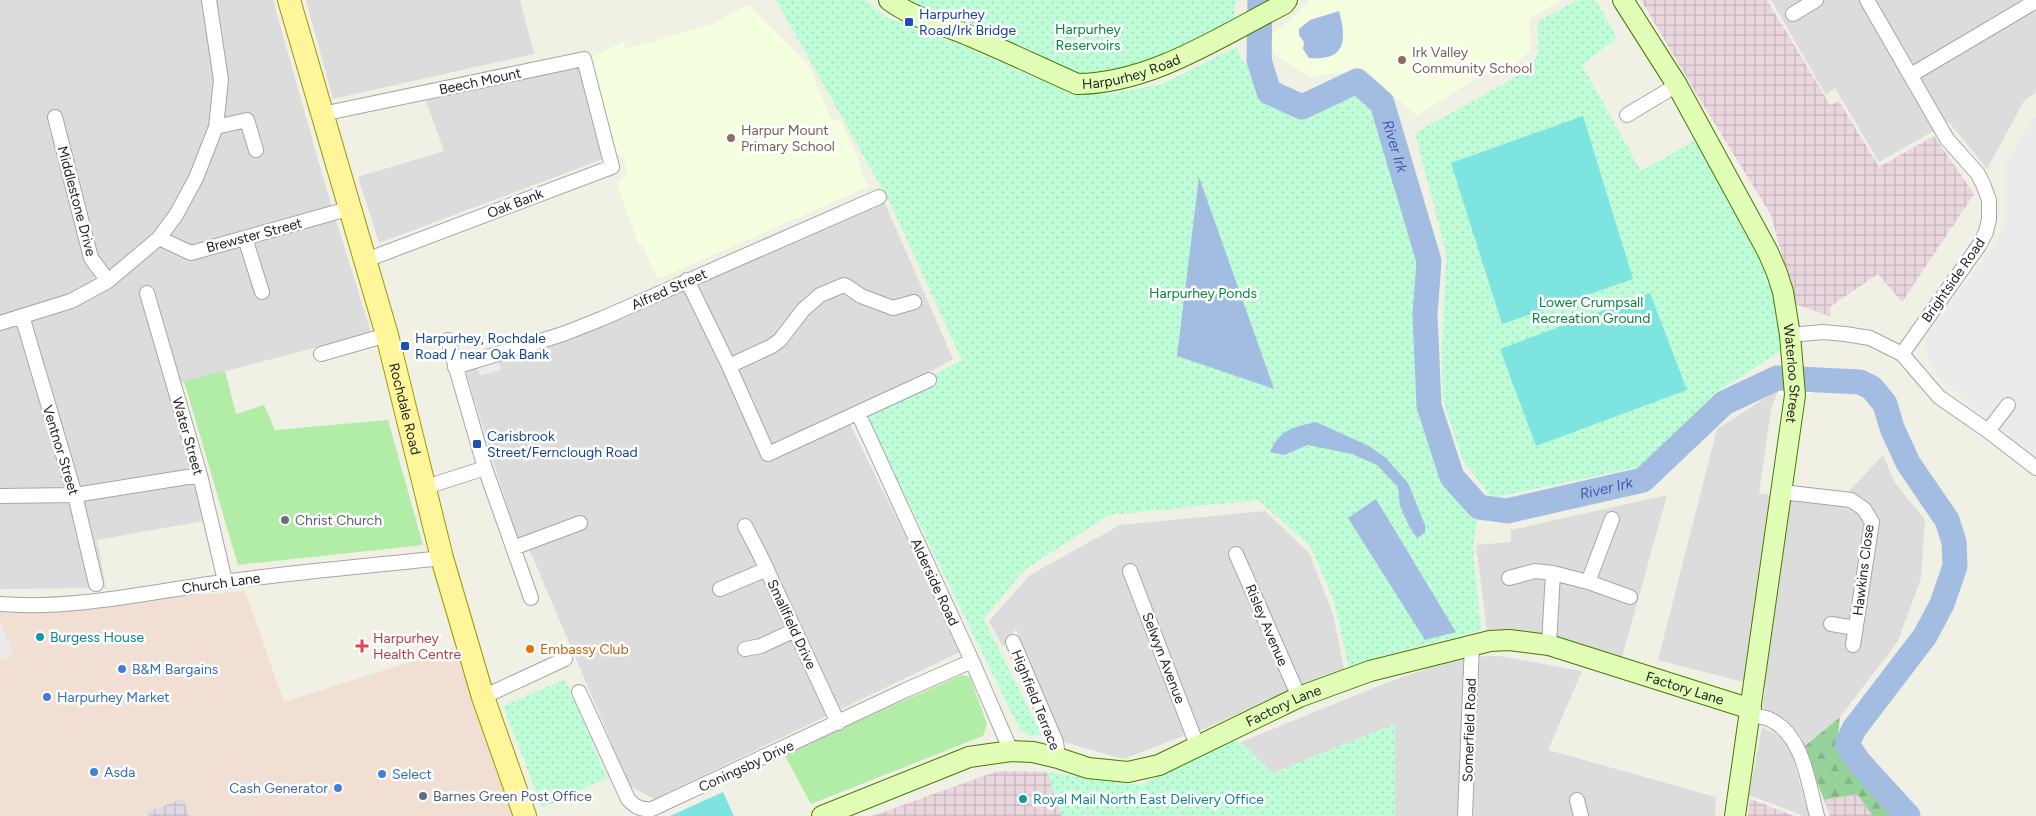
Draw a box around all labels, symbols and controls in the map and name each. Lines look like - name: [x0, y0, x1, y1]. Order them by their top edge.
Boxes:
- place label: Harpurhey Road/Irk Bridge: [919, 6, 1016, 39]
- marker: Harpurhey Road/Irk Bridge: [903, 16, 915, 28]
- park label: Harpurhey Reservoirs: [1055, 21, 1122, 54]
- place label: Irk Valley Community School: [1412, 44, 1532, 77]
- street label: Harpurhey Road: [1081, 51, 1183, 93]
- marker: Irk Valley Community School: [1396, 54, 1408, 66]
- street label: Beech Mount: [437, 64, 523, 98]
- water label: River Irk: [1379, 118, 1411, 175]
- place label: Harpur Mount Primary School: [741, 122, 835, 155]
- marker: Harpur Mount Primary School: [725, 132, 737, 144]
- street label: Middlestone Drive: [54, 144, 99, 258]
- street label: Oak Bank: [485, 185, 546, 222]
- street label: Brewster Street: [204, 215, 304, 256]
- street label: Brightside Road: [1918, 235, 1989, 326]
- street label: Alfred Street: [629, 265, 710, 314]
- park label: Harpurhey Ponds: [1149, 285, 1257, 302]
- park label: Lower Crumpsall Recreation Ground: [1532, 294, 1650, 327]
- street label: Waterloo Street: [1779, 323, 1803, 424]
- place label: Harpurhey, Rochdale Road / near Oak Bank: [415, 330, 549, 363]
- marker: Harpurhey, Rochdale Road / near Oak Bank: [399, 340, 411, 352]
- street label: Rochdale Road: [385, 361, 424, 457]
- street label: Water Street: [168, 395, 207, 477]
- street label: Ventnor Street: [39, 403, 82, 497]
- place label: Carisbrook Street/Fernclough Road: [487, 428, 638, 461]
- marker: Carisbrook Street/Fernclough Road: [471, 438, 483, 450]
- water label: River Irk: [1578, 473, 1635, 503]
- place label: Christ Church: [295, 512, 382, 529]
- marker: Christ Church: [279, 514, 291, 526]
- street label: Hawkins Close: [1849, 523, 1878, 617]
- street label: Alderside Road: [907, 536, 962, 629]
- street label: Church Lane: [181, 570, 262, 597]
- street label: Smallfield Drive: [763, 577, 820, 672]
- street label: Risley Avenue: [1242, 582, 1292, 669]
- street label: Selwyn Avenue: [1138, 610, 1189, 706]
- place label: Burgess House: [50, 629, 144, 646]
- place label: Harpurhey Health Centre: [373, 630, 462, 663]
- marker: Burgess House: [34, 631, 46, 643]
- marker: Harpurhey Health Centre: [355, 639, 369, 653]
- place label: Embassy Club: [540, 641, 629, 658]
- marker: Embassy Club: [524, 643, 536, 655]
- street label: Highfield Terrace: [1008, 647, 1064, 753]
- place label: B&M Bargains: [132, 661, 218, 678]
- marker: B&M Bargains: [116, 663, 128, 675]
- street label: Factory Lane: [1644, 668, 1726, 709]
- street label: Somerfield Road: [1459, 678, 1480, 782]
- street label: Factory Lane: [1243, 682, 1324, 731]
- place label: Harpurhey Market: [57, 689, 170, 706]
- marker: Harpurhey Market: [41, 691, 53, 703]
- street label: Coningsby Drive: [696, 737, 797, 796]
- place label: Asda: [104, 764, 135, 781]
- marker: Asda: [88, 766, 100, 778]
- place label: Select: [392, 766, 432, 783]
- marker: Select: [376, 768, 388, 780]
- place label: Cash Generator: [229, 780, 328, 797]
- marker: Cash Generator: [332, 782, 344, 794]
- place label: Barnes Green Post Office: [433, 788, 592, 805]
- marker: Barnes Green Post Office: [417, 790, 429, 802]
- place label: Royal Mail North East Delivery Office: [1033, 791, 1264, 808]
- marker: Royal Mail North East Delivery Office: [1017, 793, 1029, 805]

